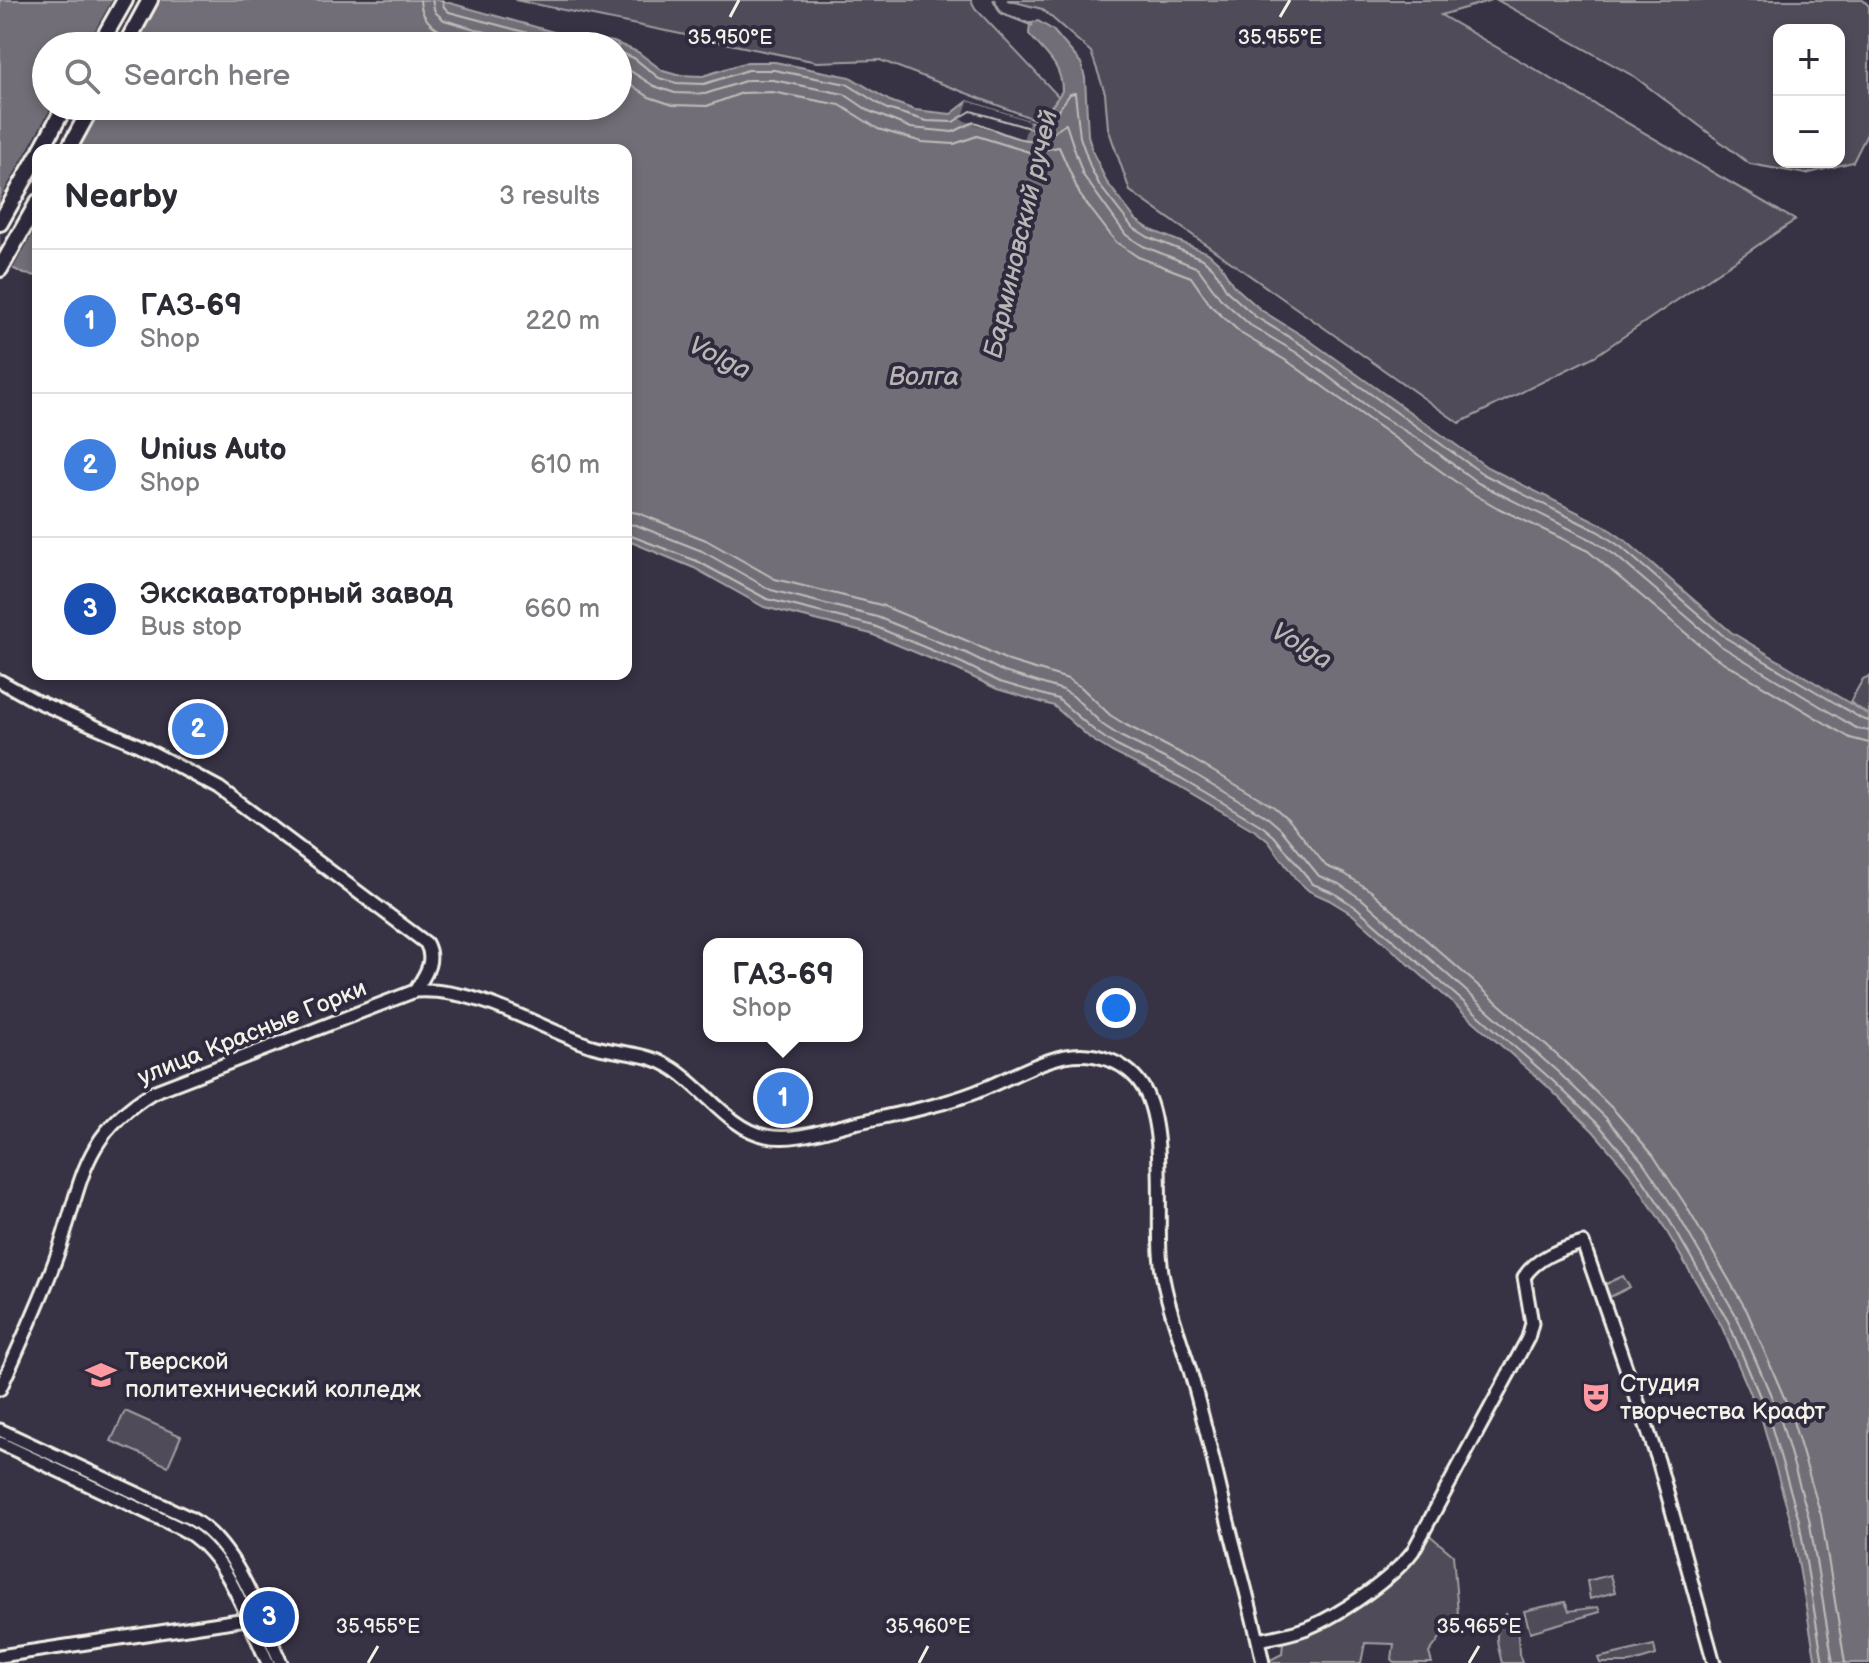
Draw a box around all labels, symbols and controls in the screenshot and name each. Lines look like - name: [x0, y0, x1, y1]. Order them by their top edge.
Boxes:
- map controls: [1773, 24, 1845, 168]
- button: +: [1773, 24, 1845, 96]
- text: 35.950°E: [688, 26, 772, 50]
- text: 35.955°E: [1238, 26, 1322, 50]
- search box: [32, 32, 632, 120]
- icon: search: [60, 54, 104, 98]
- text: Search here: [124, 58, 290, 94]
- button: −: [1773, 96, 1845, 168]
- water label: Барминовский ручей: [978, 107, 1065, 362]
- text: Nearby: [64, 176, 178, 217]
- text: 3 results: [499, 181, 600, 212]
- text: ГАЗ-69: [140, 288, 242, 324]
- text: 1: [85, 306, 95, 337]
- text: 220 m: [526, 306, 600, 337]
- text: Shop: [140, 324, 200, 355]
- water label: Volga: [683, 330, 755, 387]
- water label: Волга: [889, 362, 959, 393]
- text: Unius Auto: [140, 432, 287, 468]
- text: 2: [82, 450, 98, 481]
- text: 610 m: [530, 450, 600, 481]
- text: Shop: [140, 468, 200, 499]
- text: Экскаваторный завод: [140, 576, 453, 612]
- text: 3: [82, 594, 98, 625]
- text: 660 m: [524, 594, 600, 625]
- text: Bus stop: [140, 612, 242, 643]
- water label: Volga: [1265, 616, 1337, 676]
- pin: 2: [172, 699, 224, 759]
- popup: [703, 938, 863, 1042]
- text: ГАЗ-69: [732, 957, 834, 993]
- street label: улица Красные Горки: [134, 973, 371, 1092]
- your location: [1096, 988, 1136, 1028]
- text: Shop: [732, 993, 792, 1024]
- pin: 1: [757, 1068, 809, 1128]
- place label: Тверской политехнический колледж: [125, 1347, 421, 1404]
- school or university icon: Тверской политехнический колледж: [84, 1358, 118, 1392]
- place label: Студия творчества Крафт: [1620, 1369, 1826, 1426]
- theatre icon: Студия творчества Крафт: [1579, 1380, 1613, 1414]
- pin: 3: [243, 1587, 295, 1647]
- text: 35.955°E: [336, 1615, 420, 1639]
- text: 35.960°E: [885, 1615, 971, 1639]
- text: 35.965°E: [1436, 1615, 1522, 1639]

